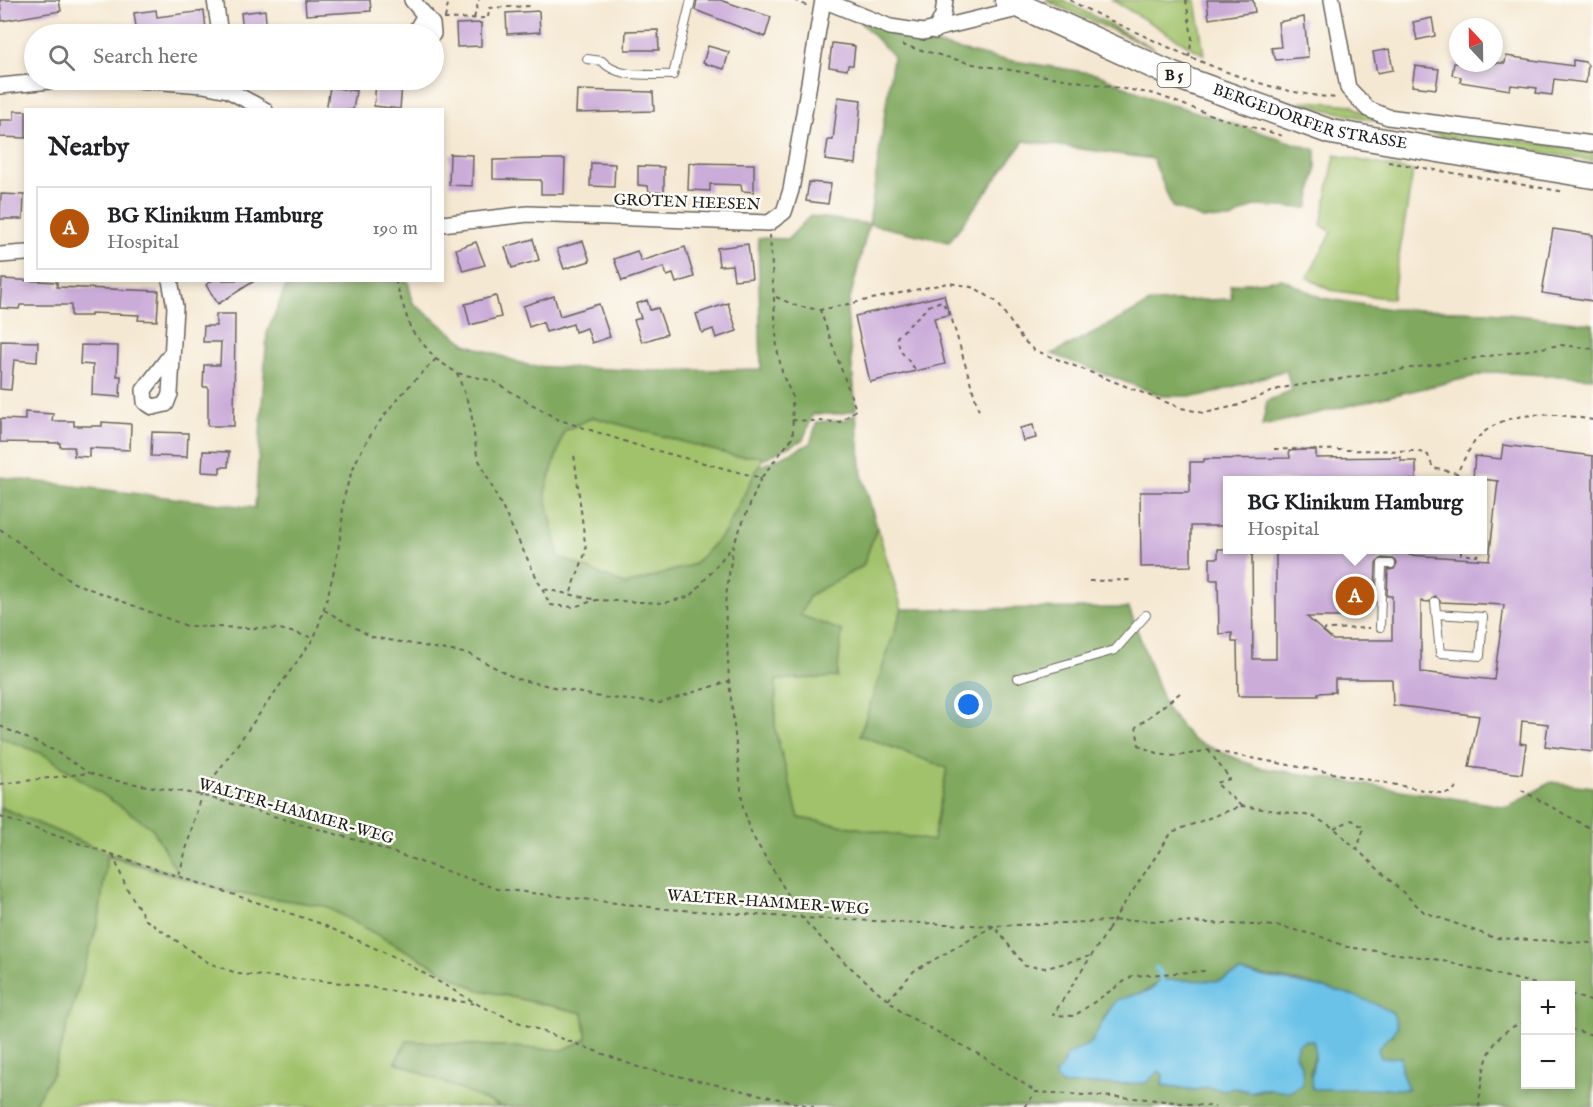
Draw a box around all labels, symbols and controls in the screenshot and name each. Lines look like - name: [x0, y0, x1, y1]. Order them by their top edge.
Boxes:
- north arrow: [1449, 18, 1503, 72]
- search box: [24, 24, 444, 90]
- icon: search: [45, 41, 78, 74]
- text: Search here: [93, 43, 198, 71]
- road number: B 5: [1158, 63, 1190, 87]
- street label: BERGEDORFER STRASSE: [1210, 80, 1409, 155]
- text: Nearby: [48, 131, 129, 164]
- street label: GROTEN HEESEN: [613, 190, 761, 216]
- text: BG Klinikum Hamburg: [107, 202, 323, 230]
- text: A: [63, 216, 76, 241]
- text: 190 m: [372, 216, 418, 241]
- text: Hospital: [107, 230, 179, 255]
- popup: [1223, 476, 1487, 554]
- text: BG Klinikum Hamburg: [1247, 489, 1463, 517]
- text: Hospital: [1247, 517, 1319, 542]
- pin: A: [1336, 574, 1374, 618]
- your location: [954, 690, 983, 719]
- street label: WALTER-HAMMER-WEG: [196, 774, 396, 850]
- street label: WALTER-HAMMER-WEG: [666, 886, 870, 920]
- map controls: [1521, 981, 1575, 1089]
- button: +: [1521, 981, 1575, 1035]
- button: −: [1521, 1035, 1575, 1089]

